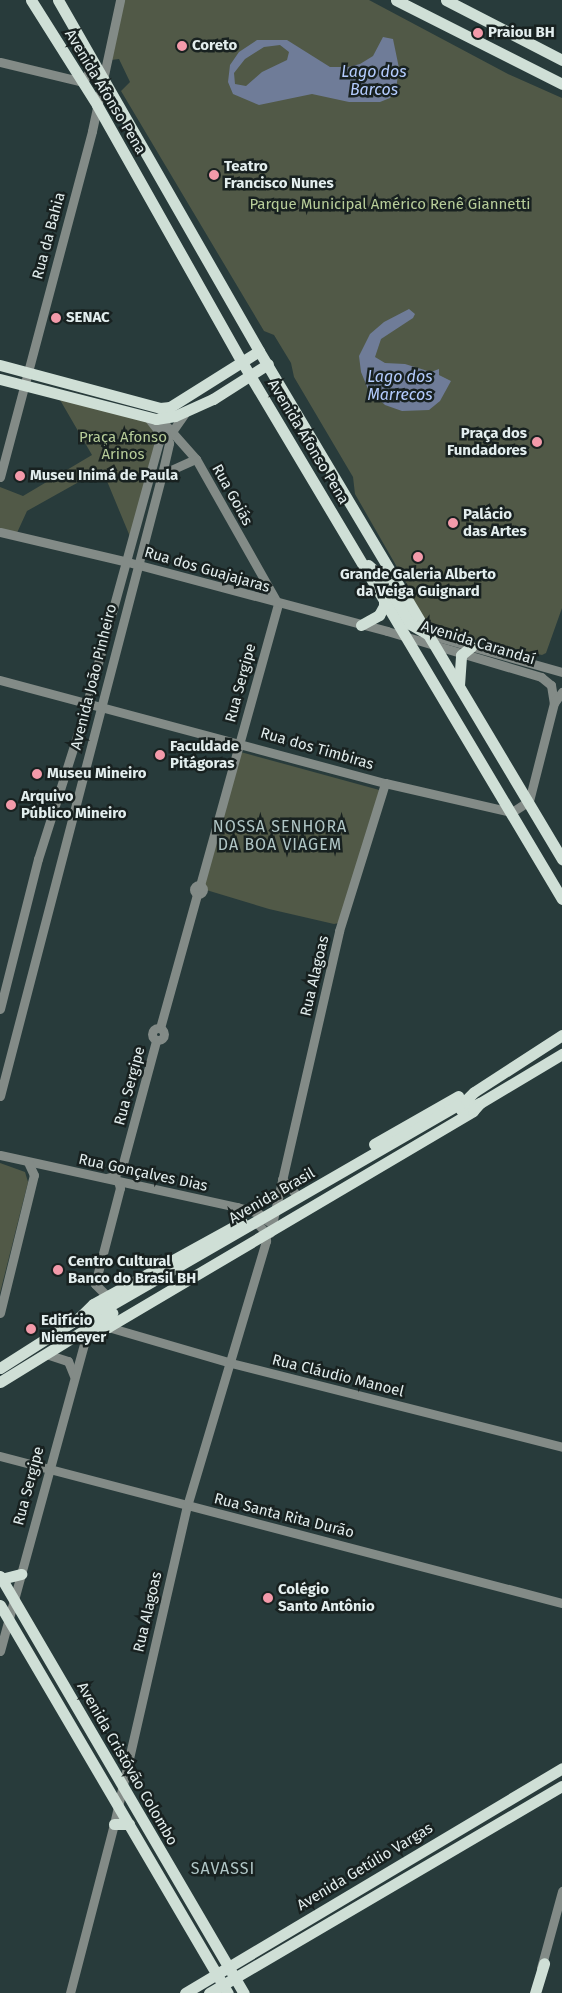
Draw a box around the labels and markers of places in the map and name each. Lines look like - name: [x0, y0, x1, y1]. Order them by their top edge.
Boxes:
- place label: Praiou BH: [488, 24, 555, 42]
- marker: Praiou BH: [472, 27, 484, 39]
- place label: Coreto: [192, 37, 237, 55]
- marker: Coreto: [176, 40, 188, 52]
- place label: Teatro Francisco Nunes: [224, 157, 334, 192]
- marker: Teatro Francisco Nunes: [208, 169, 220, 181]
- place label: SENAC: [66, 309, 110, 327]
- marker: SENAC: [50, 312, 62, 324]
- place label: Praça dos Fundadores: [447, 424, 527, 459]
- marker: Praça dos Fundadores: [531, 436, 543, 448]
- place label: Museu Inimá de Paula: [30, 467, 178, 485]
- marker: Museu Inimá de Paula: [14, 470, 26, 482]
- place label: Palácio das Artes: [463, 505, 527, 540]
- marker: Palácio das Artes: [447, 517, 459, 529]
- marker: Grande Galeria Alberto da Veiga Guignard: [412, 551, 424, 563]
- place label: Grande Galeria Alberto da Veiga Guignard: [340, 565, 496, 600]
- place label: Faculdade Pitágoras: [170, 737, 239, 772]
- marker: Faculdade Pitágoras: [154, 749, 166, 761]
- place label: Museu Mineiro: [47, 765, 147, 783]
- marker: Museu Mineiro: [31, 768, 43, 780]
- place label: Arquivo Público Mineiro: [21, 787, 127, 822]
- marker: Arquivo Público Mineiro: [5, 799, 17, 811]
- place label: Centro Cultural Banco do Brasil BH: [68, 1252, 196, 1287]
- marker: Centro Cultural Banco do Brasil BH: [52, 1264, 64, 1276]
- place label: Edifício Niemeyer: [41, 1311, 106, 1346]
- marker: Edifício Niemeyer: [25, 1323, 37, 1335]
- place label: Colégio Santo Antônio: [278, 1580, 375, 1615]
- marker: Colégio Santo Antônio: [262, 1592, 274, 1604]

